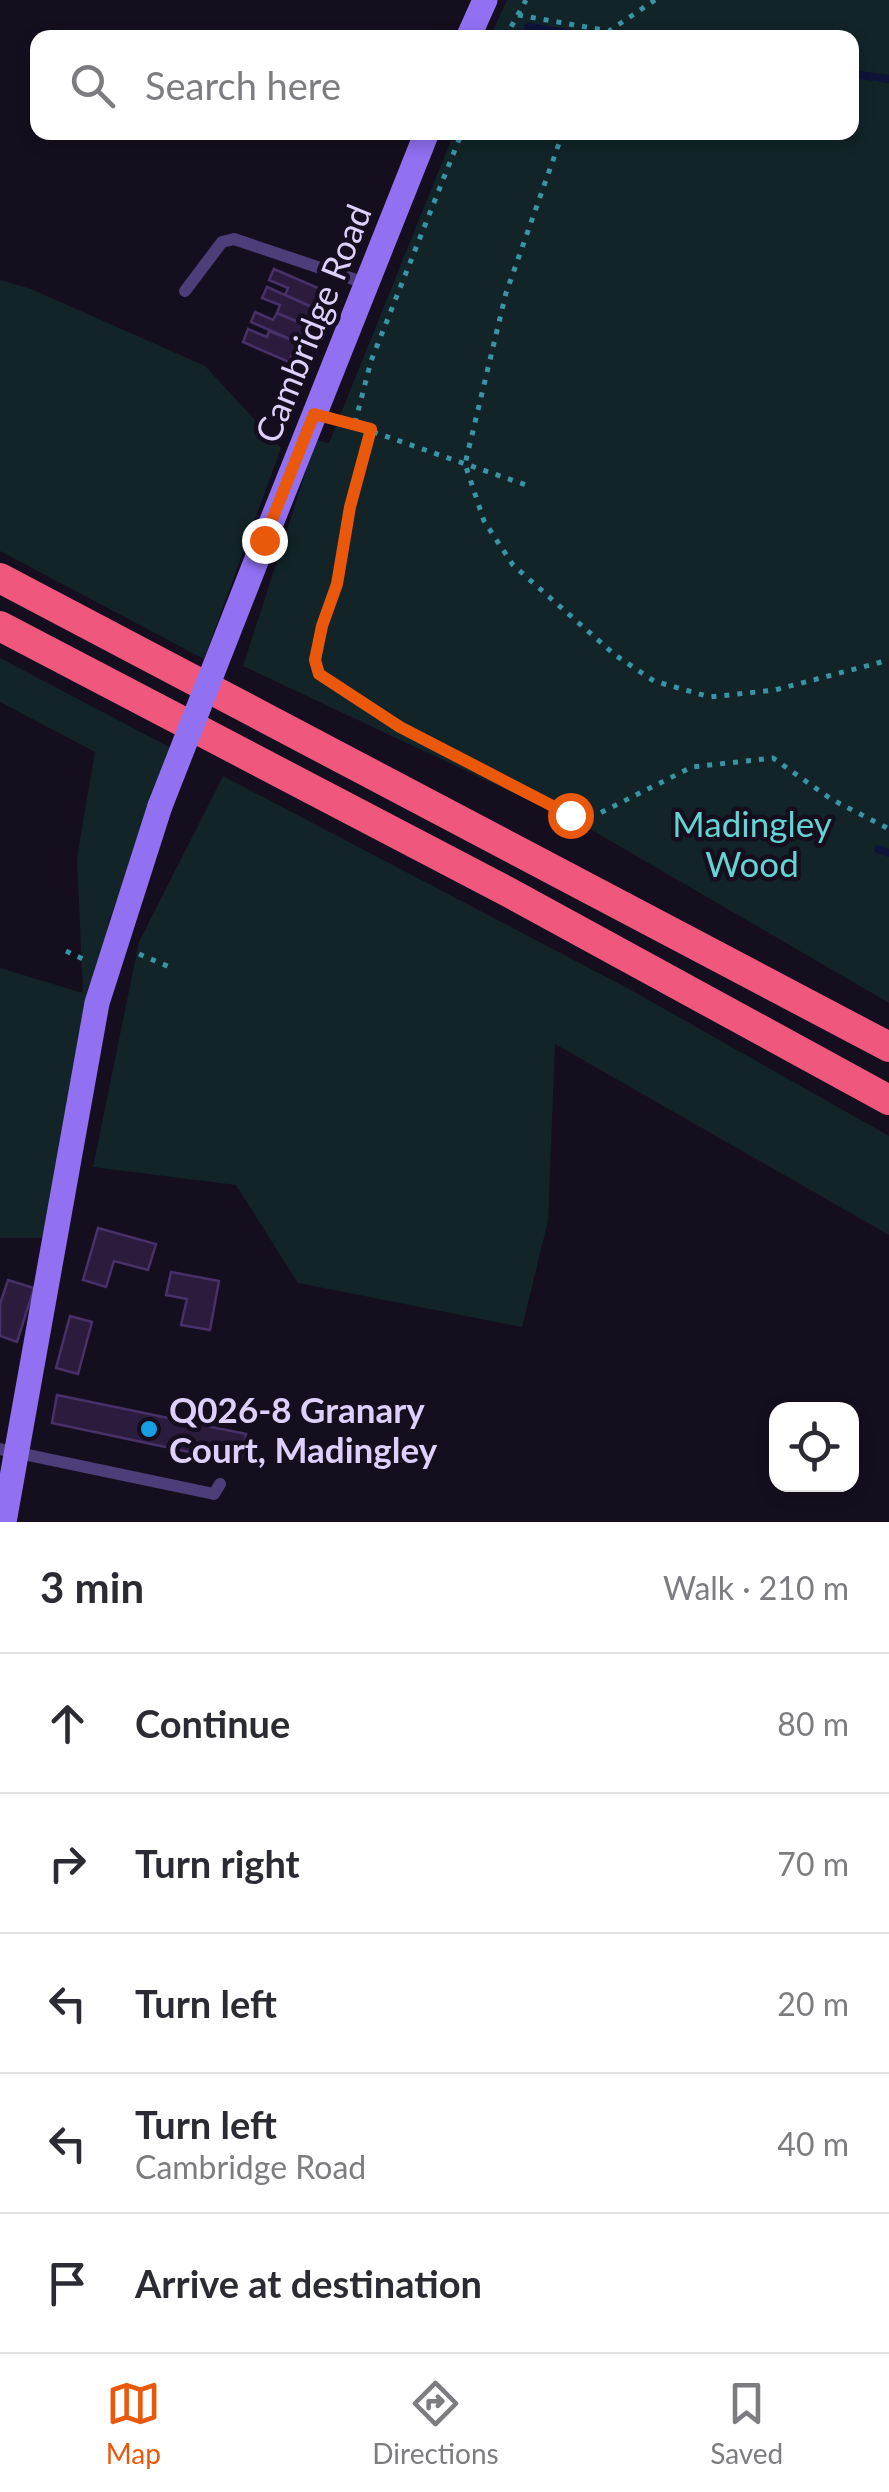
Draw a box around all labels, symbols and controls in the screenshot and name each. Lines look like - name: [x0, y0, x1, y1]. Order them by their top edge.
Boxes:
- search box: [30, 30, 859, 140]
- icon: search: [65, 58, 120, 113]
- text: Search here: [145, 62, 341, 108]
- street label: Cambridge Road: [245, 198, 379, 448]
- route end: [242, 518, 288, 564]
- route start: [548, 793, 594, 839]
- park label: Madingley Wood: [672, 802, 832, 884]
- place label: Q026-8 Granary Court, Madingley: [169, 1388, 438, 1470]
- map controls: [769, 1402, 859, 1492]
- button: locate: [769, 1402, 859, 1492]
- marker: Q026-8 Granary Court, Madingley: [138, 1418, 160, 1440]
- text: 3 min: [40, 1562, 144, 1612]
- text: Walk · 210 m: [663, 1568, 849, 1607]
- icon: ahead: [40, 1696, 95, 1751]
- text: Continue: [135, 1700, 290, 1746]
- text: 80 m: [777, 1704, 849, 1743]
- icon: right: [40, 1836, 95, 1891]
- text: Turn right: [135, 1840, 300, 1886]
- text: 70 m: [777, 1844, 849, 1883]
- icon: left: [40, 1976, 95, 2031]
- text: Turn left: [135, 1980, 277, 2026]
- text: 20 m: [777, 1984, 849, 2023]
- text: Turn left: [135, 2101, 277, 2147]
- icon: left: [40, 2116, 95, 2171]
- text: 40 m: [777, 2124, 849, 2163]
- text: Cambridge Road: [135, 2147, 366, 2186]
- icon: arrive: [40, 2256, 95, 2311]
- text: Arrive at destination: [135, 2260, 482, 2306]
- tab: Map: [106, 2376, 161, 2470]
- tab: Directions: [372, 2376, 499, 2470]
- tab: Saved: [710, 2376, 783, 2470]

